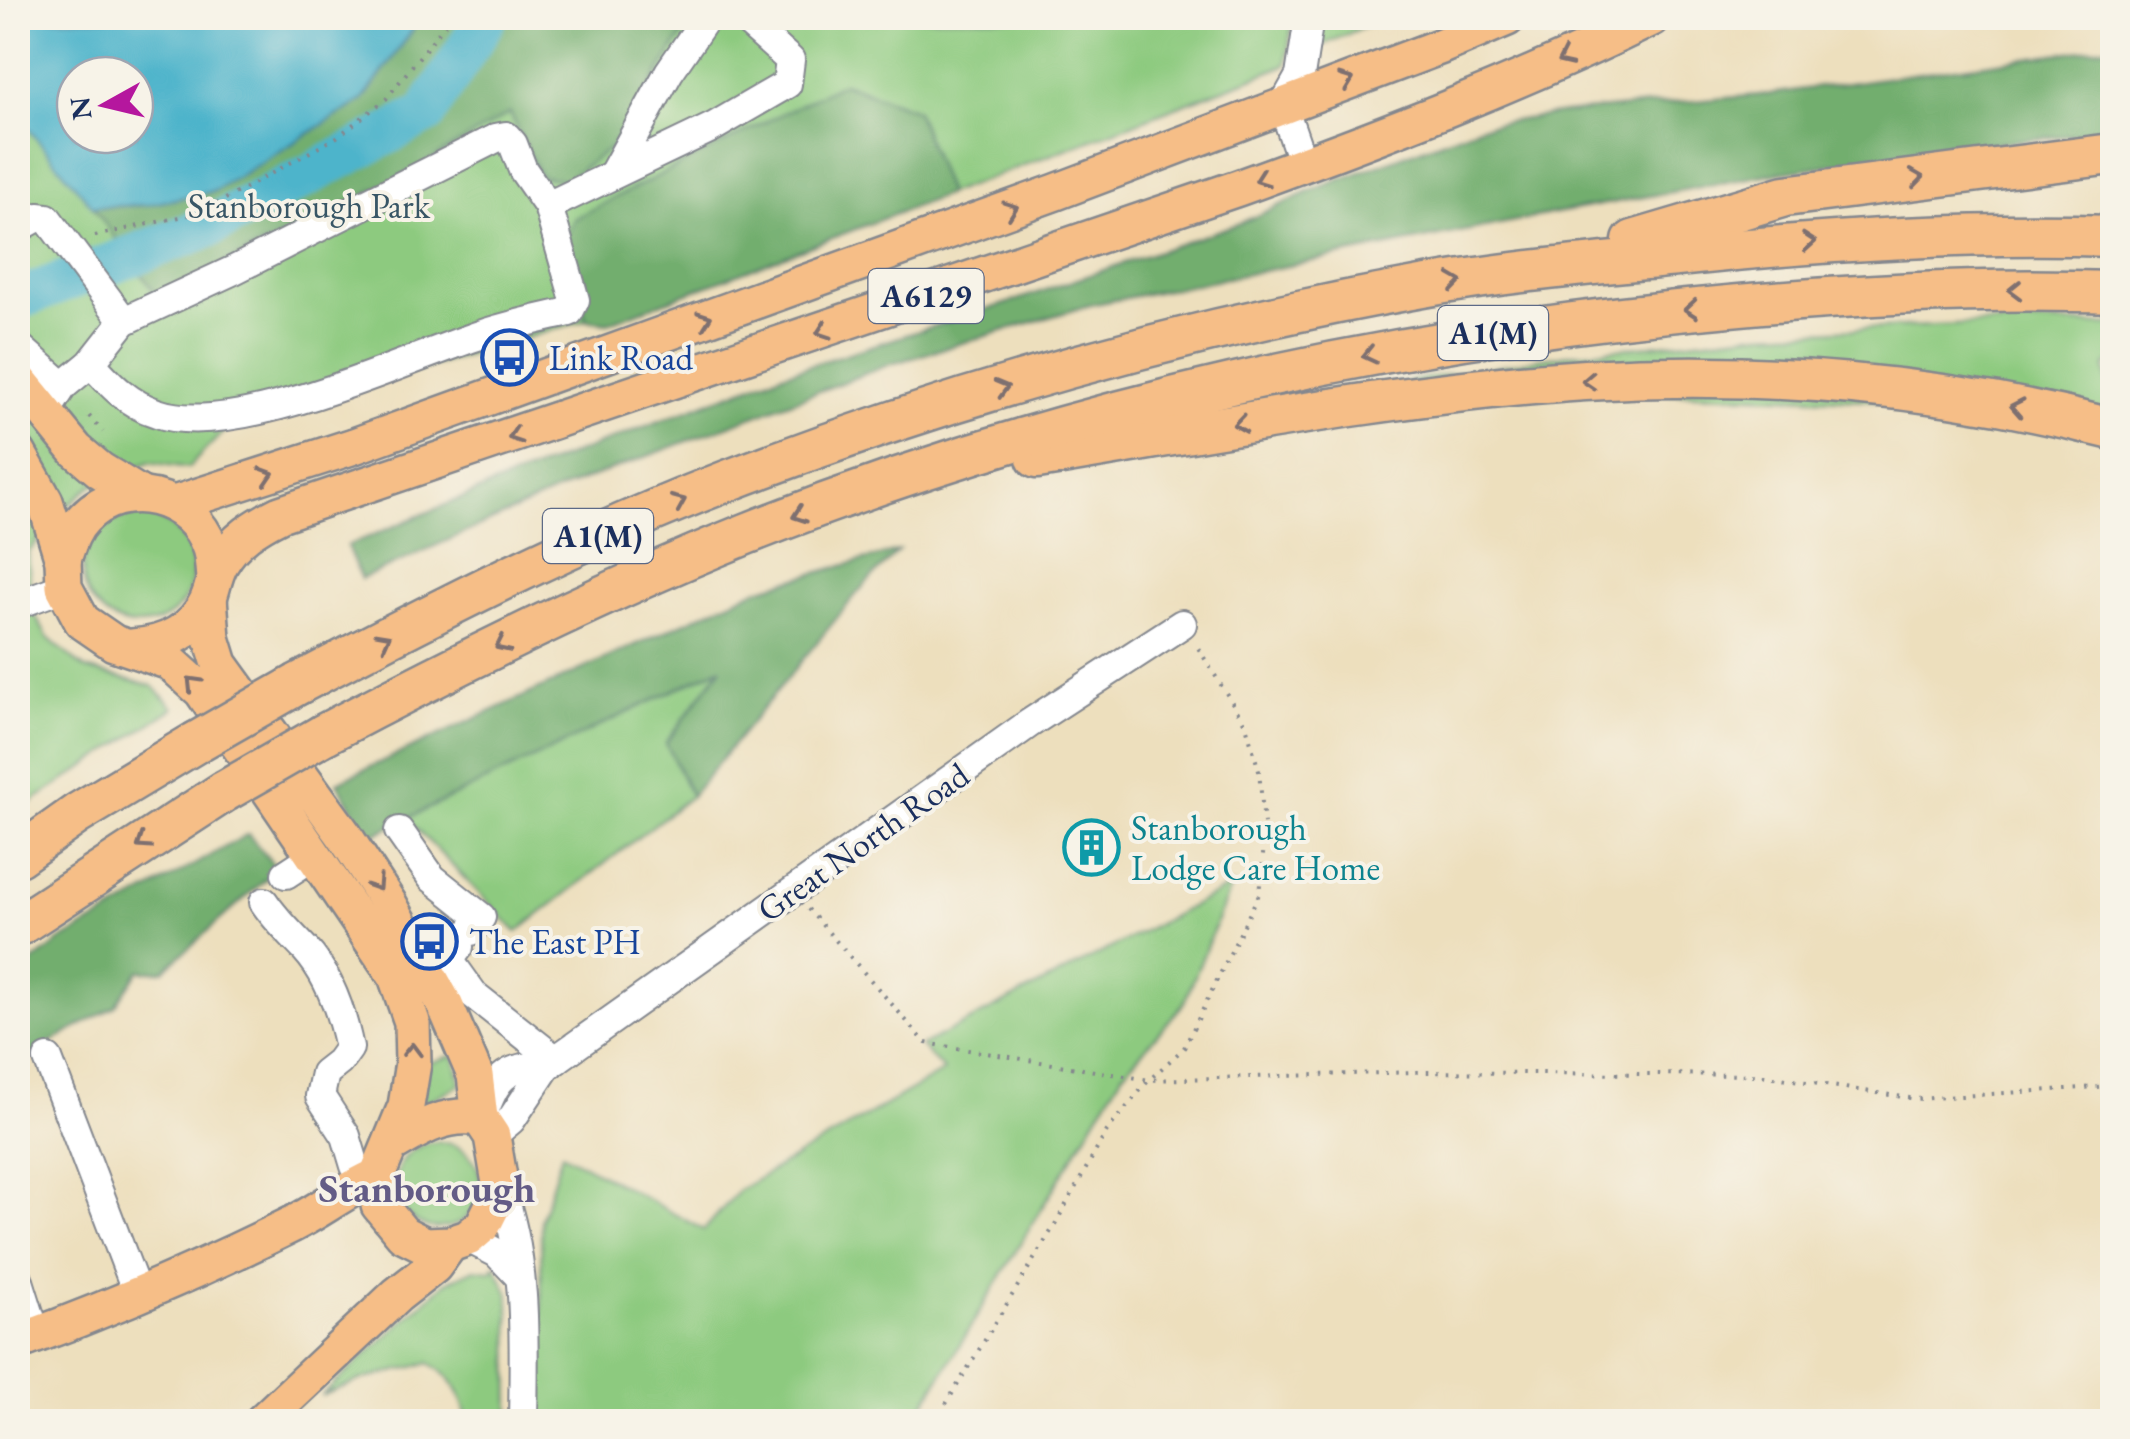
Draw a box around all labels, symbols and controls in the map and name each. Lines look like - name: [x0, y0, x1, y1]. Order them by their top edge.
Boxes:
- one-way arrow: [1556, 47, 1574, 67]
- north arrow: [55, 55, 155, 155]
- one-way arrow: [1338, 73, 1355, 93]
- text: N: [61, 94, 100, 122]
- one-way arrow: [1255, 167, 1272, 188]
- one-way arrow: [1908, 169, 1925, 190]
- park label: Stanborough Park: [188, 183, 431, 228]
- one-way arrow: [1001, 200, 1018, 221]
- one-way arrow: [1802, 232, 1818, 254]
- road number: A6129: [868, 269, 984, 323]
- one-way arrow: [1447, 272, 1463, 293]
- one-way arrow: [2007, 279, 2022, 301]
- one-way arrow: [1682, 298, 1698, 320]
- road number: A1(M): [1438, 306, 1548, 360]
- one-way arrow: [695, 311, 713, 331]
- one-way arrow: [815, 319, 832, 340]
- bus stop icon: Link Road: [480, 328, 540, 388]
- place label: Link Road: [549, 335, 693, 380]
- one-way arrow: [1361, 343, 1378, 364]
- one-way arrow: [1581, 370, 1597, 391]
- one-way arrow: [993, 379, 1010, 400]
- one-way arrow: [2009, 398, 2026, 419]
- one-way arrow: [1232, 413, 1248, 434]
- one-way arrow: [508, 425, 525, 445]
- one-way arrow: [258, 467, 275, 487]
- one-way arrow: [669, 494, 687, 514]
- one-way arrow: [792, 503, 809, 524]
- road number: A1(M): [543, 509, 653, 563]
- one-way arrow: [374, 631, 392, 651]
- one-way arrow: [494, 633, 512, 653]
- one-way arrow: [187, 676, 205, 694]
- street label: Great North Road: [748, 752, 978, 931]
- place label: Stanborough Lodge Care Home: [1131, 805, 1380, 890]
- building icon: Stanborough Lodge Care Home: [1062, 818, 1122, 878]
- one-way arrow: [135, 831, 153, 850]
- one-way arrow: [364, 874, 383, 892]
- bus stop icon: The East PH: [400, 912, 460, 972]
- place label: The East PH: [469, 919, 641, 964]
- one-way arrow: [402, 1042, 423, 1058]
- district label: Stanborough: [319, 1162, 535, 1214]

